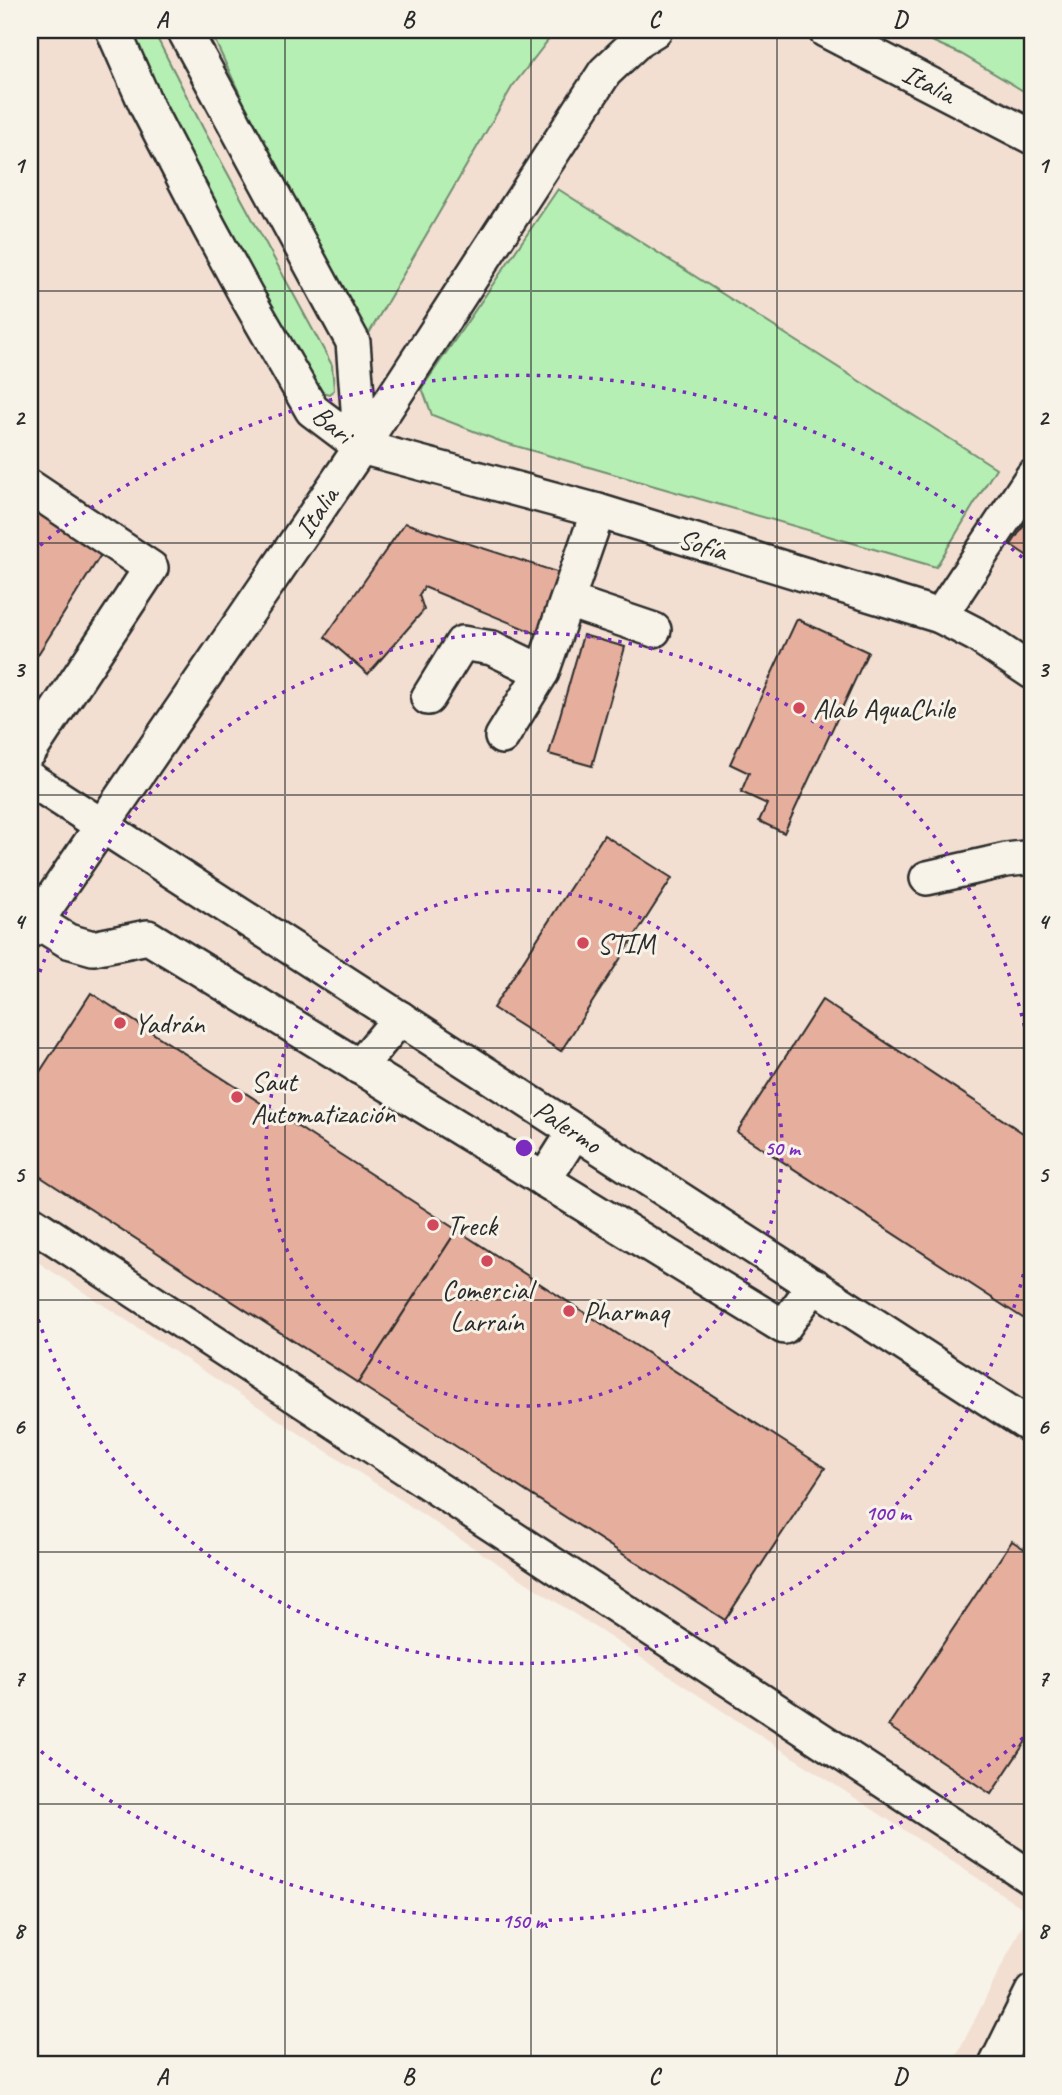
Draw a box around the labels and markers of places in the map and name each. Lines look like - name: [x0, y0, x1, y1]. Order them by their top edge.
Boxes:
- place label: Alab AquaChile: [813, 691, 957, 726]
- marker: Alab AquaChile: [791, 700, 807, 716]
- place label: STIM: [597, 926, 657, 961]
- marker: STIM: [575, 935, 591, 951]
- place label: Yadrán: [134, 1006, 206, 1041]
- marker: Yadrán: [112, 1015, 128, 1031]
- place label: Saut Automatización: [251, 1064, 396, 1131]
- marker: Saut Automatización: [229, 1089, 245, 1105]
- centre of rings: [512, 1136, 536, 1160]
- place label: Treck: [447, 1208, 499, 1243]
- marker: Treck: [425, 1217, 441, 1233]
- marker: Comercial Larraín: [479, 1253, 495, 1269]
- place label: Comercial Larraín: [442, 1272, 538, 1339]
- place label: Pharmaq: [583, 1294, 670, 1329]
- marker: Pharmaq: [561, 1303, 577, 1319]

